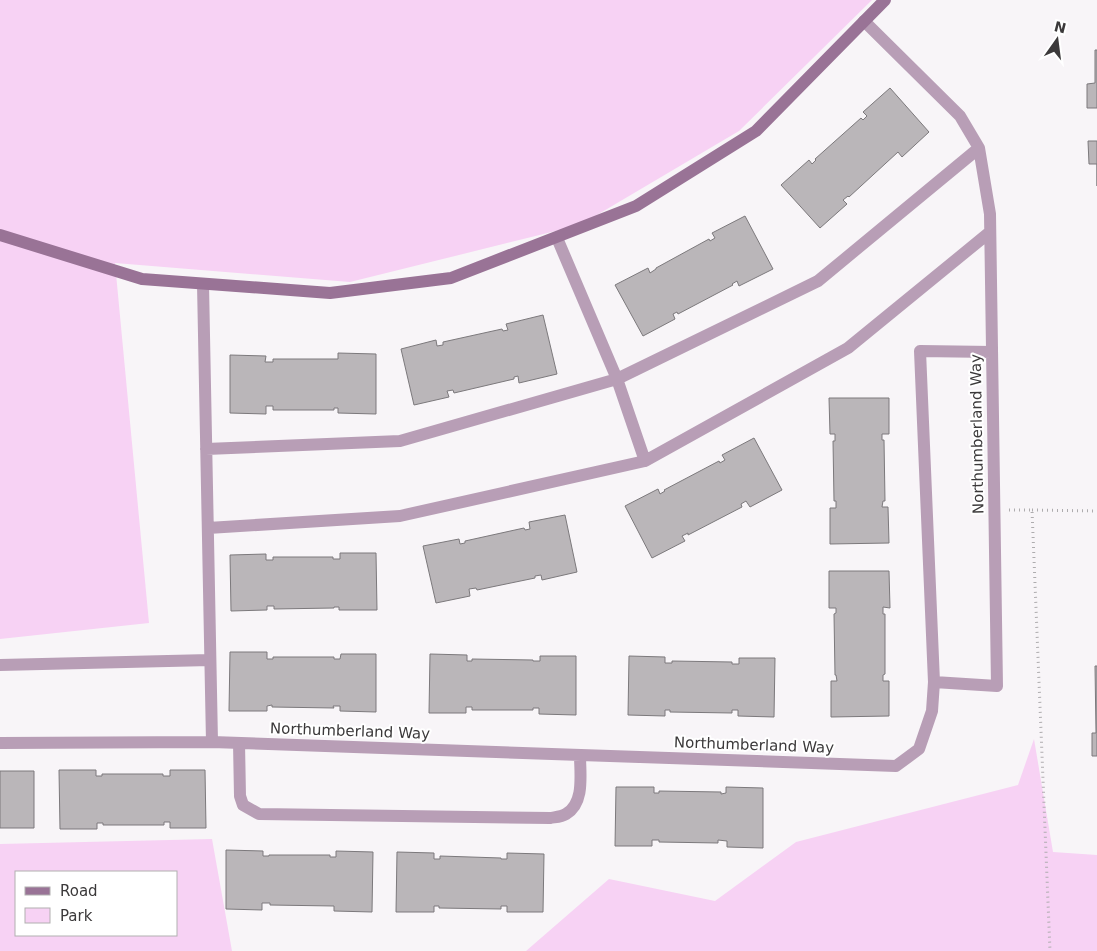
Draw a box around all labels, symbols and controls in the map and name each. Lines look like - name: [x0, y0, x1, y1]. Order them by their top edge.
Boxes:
- north arrow: [1032, 15, 1082, 65]
- text: N: [1053, 18, 1068, 37]
- street label: Northumberland Way: [967, 354, 987, 514]
- street label: Northumberland Way: [270, 719, 430, 743]
- street label: Northumberland Way: [674, 733, 834, 757]
- legend: [15, 871, 178, 936]
- text: Road: [60, 882, 98, 900]
- text: Park: [60, 907, 93, 925]

